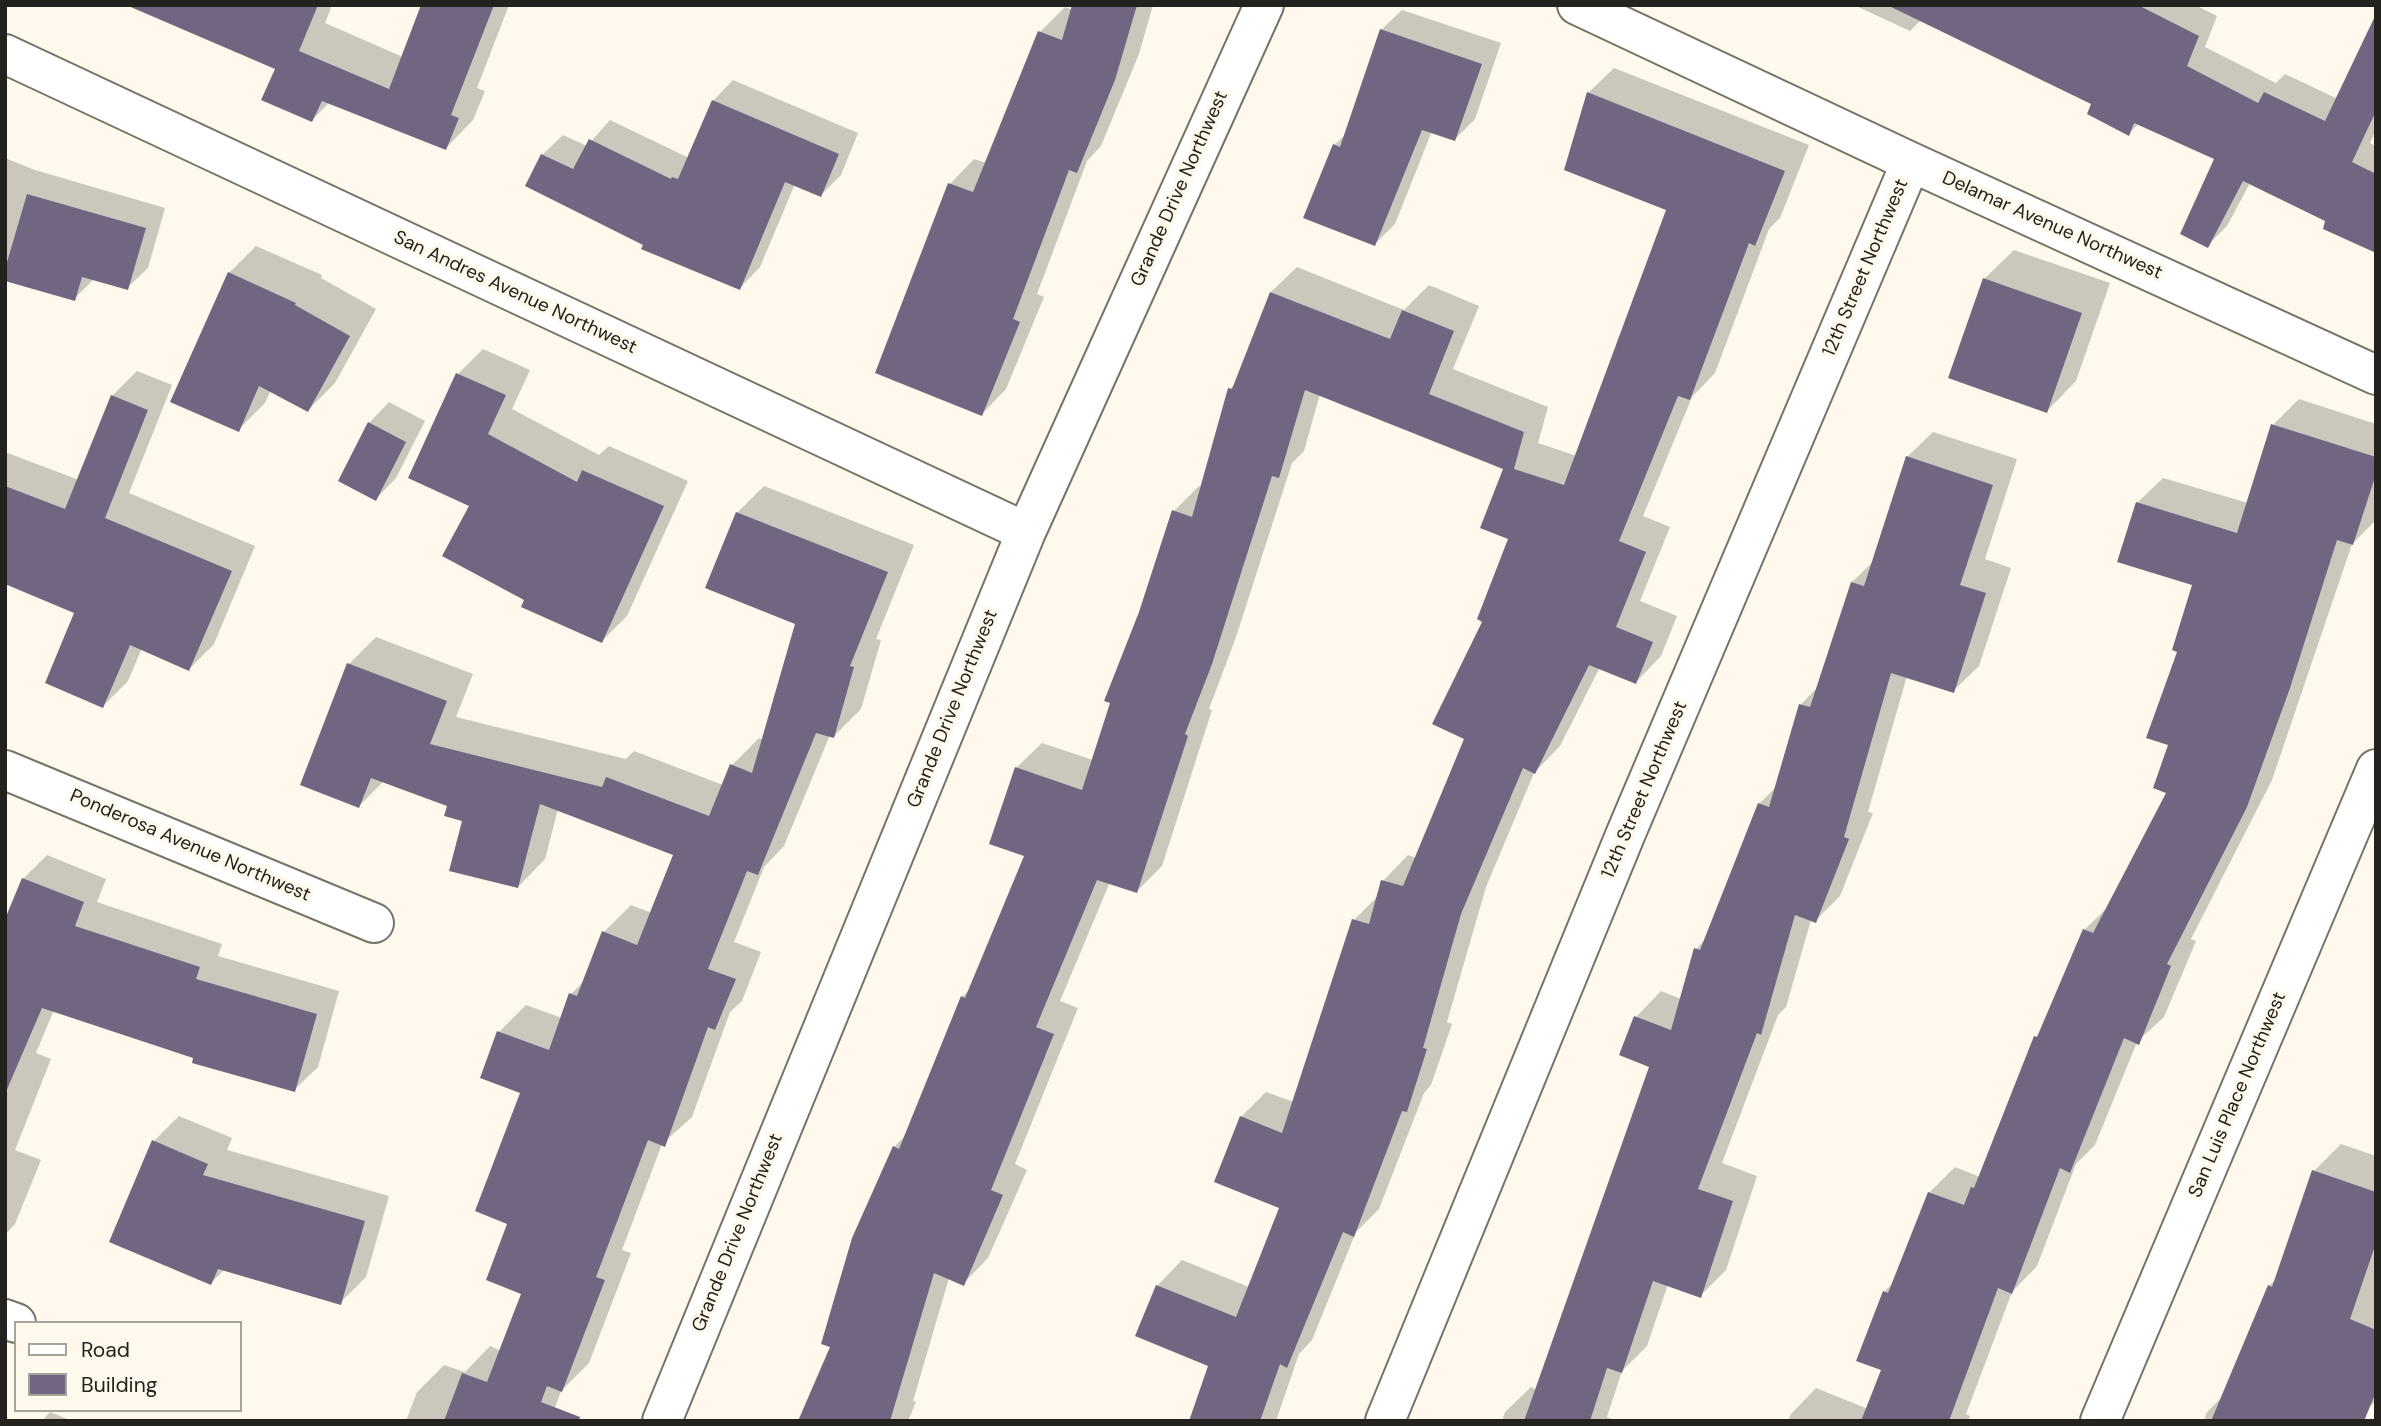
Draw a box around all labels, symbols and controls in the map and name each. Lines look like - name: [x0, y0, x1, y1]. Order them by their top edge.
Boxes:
- street label: Grande Drive Northwest: [1127, 88, 1233, 290]
- street label: Delamar Avenue Northwest: [1938, 167, 2166, 285]
- street label: 12th Street Northwest: [1818, 176, 1914, 360]
- street label: San Andres Avenue Northwest: [390, 227, 640, 359]
- street label: Grande Drive Northwest: [903, 607, 1003, 811]
- street label: 12th Street Northwest: [1597, 698, 1693, 882]
- street label: Ponderosa Avenue Northwest: [66, 785, 314, 907]
- street label: San Luis Place Northwest: [2184, 989, 2292, 1201]
- street label: Grande Drive Northwest: [688, 1131, 788, 1335]
- legend: [14, 1321, 242, 1412]
- text: Road: [81, 1336, 130, 1364]
- text: Building: [81, 1371, 157, 1399]

